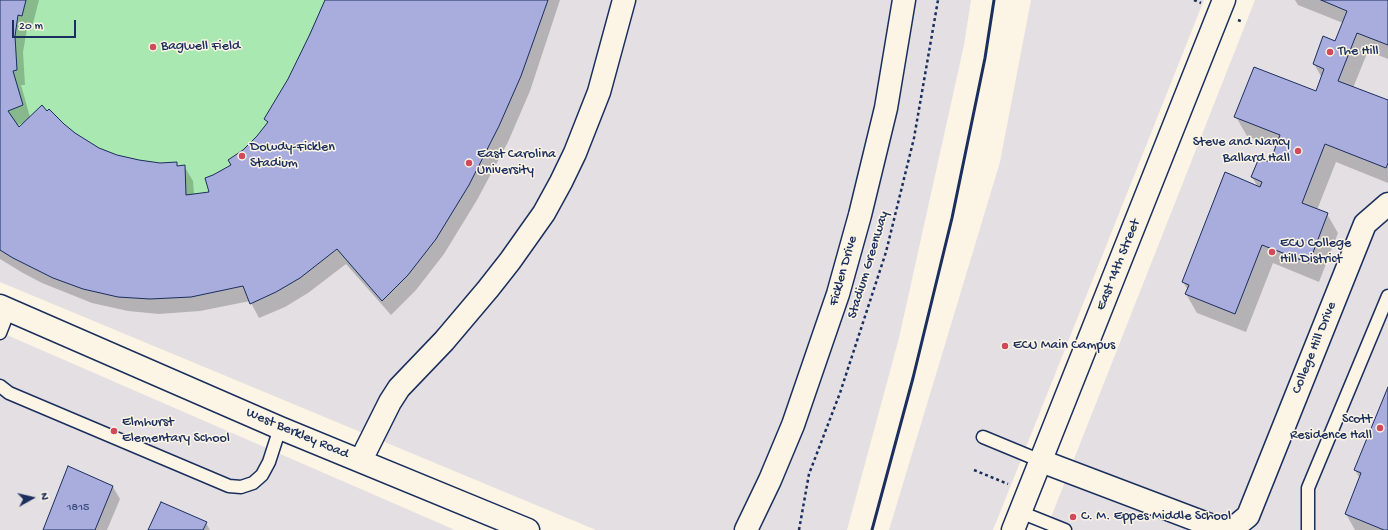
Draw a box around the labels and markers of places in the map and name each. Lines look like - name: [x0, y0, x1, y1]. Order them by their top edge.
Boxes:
- place label: Bagwell Field: [161, 39, 240, 55]
- marker: Bagwell Field: [148, 42, 158, 52]
- place label: The Hill: [1338, 44, 1379, 60]
- marker: The Hill: [1325, 47, 1335, 57]
- place label: Steve and Nancy Ballard Hall: [1193, 135, 1290, 168]
- place label: Dowdy-Ficklen Stadium: [250, 140, 335, 172]
- marker: Steve and Nancy Ballard Hall: [1293, 146, 1303, 156]
- place label: East Carolina University: [477, 147, 556, 180]
- marker: Dowdy-Ficklen Stadium: [237, 151, 247, 161]
- marker: East Carolina University: [464, 158, 474, 168]
- place label: ECU College Hill District: [1280, 236, 1351, 268]
- marker: ECU College Hill District: [1267, 247, 1277, 257]
- place label: ECU Main Campus: [1013, 338, 1115, 354]
- marker: ECU Main Campus: [1000, 341, 1010, 351]
- place label: Scott Residence Hall: [1290, 412, 1372, 444]
- place label: Elmhurst Elementary School: [122, 415, 230, 448]
- marker: Scott Residence Hall: [1375, 423, 1385, 433]
- marker: Elmhurst Elementary School: [109, 426, 119, 436]
- place label: C. M. Eppes Middle School: [1081, 509, 1231, 525]
- marker: C. M. Eppes Middle School: [1068, 512, 1078, 522]

